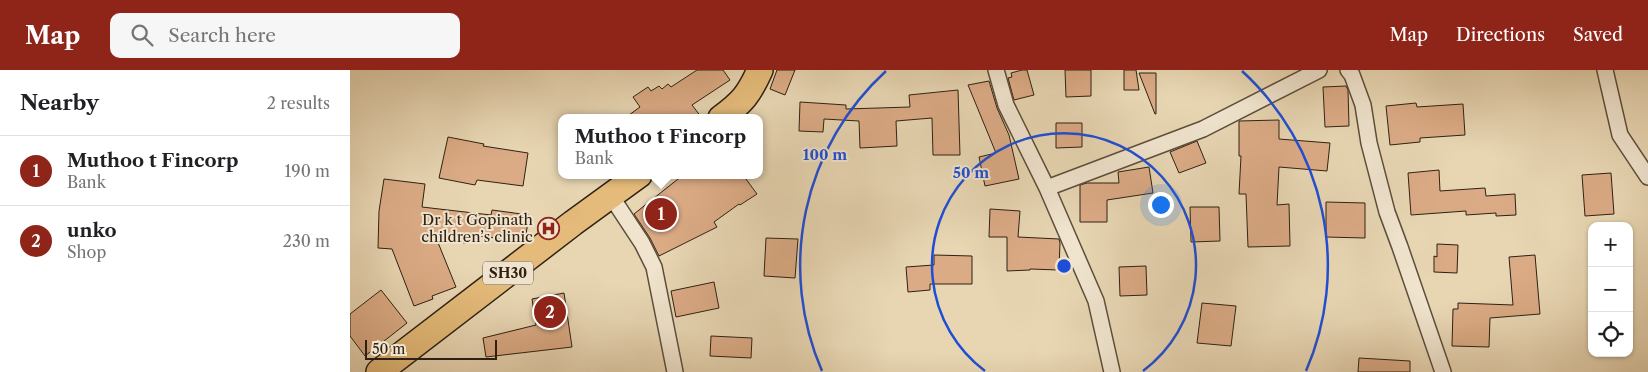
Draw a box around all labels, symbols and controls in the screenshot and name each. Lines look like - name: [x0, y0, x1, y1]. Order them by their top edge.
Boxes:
- search box: [110, 13, 460, 58]
- text: Map: [25, 21, 80, 50]
- icon: search: [128, 21, 156, 49]
- text: Search here: [168, 24, 276, 47]
- text: Map: [1389, 24, 1428, 46]
- text: Directions: [1456, 24, 1545, 46]
- text: Saved: [1573, 24, 1623, 46]
- text: Nearby: [20, 90, 99, 115]
- text: 2 results: [267, 93, 330, 113]
- popup: [558, 114, 763, 179]
- text: Muthoo t Fincorp: [575, 125, 746, 148]
- text: 100 m: [803, 145, 847, 164]
- text: Bank: [575, 148, 614, 168]
- text: Muthoo t Fincorp: [67, 149, 239, 172]
- text: 1: [32, 161, 40, 181]
- text: 190 m: [285, 161, 330, 181]
- text: 50 m: [953, 163, 989, 182]
- text: Bank: [67, 172, 106, 192]
- your location: [1148, 192, 1174, 218]
- pin: 1: [645, 195, 677, 233]
- place label: Dr k t Gopinath children’s clinic: [421, 210, 534, 246]
- hospital icon: Dr k t Gopinath children’s clinic: [537, 216, 561, 240]
- text: unko: [67, 219, 117, 242]
- map controls: [1588, 222, 1633, 357]
- button: +: [1588, 222, 1633, 267]
- text: 2: [31, 231, 41, 251]
- text: 230 m: [283, 231, 330, 251]
- text: Shop: [67, 242, 106, 262]
- centre of rings: [1055, 257, 1073, 275]
- road number: SH30: [483, 262, 533, 284]
- button: −: [1588, 267, 1633, 312]
- pin: 2: [534, 293, 566, 331]
- button: locate: [1588, 312, 1633, 357]
- scale bar: [365, 337, 498, 360]
- text: 50 m: [372, 340, 405, 358]

